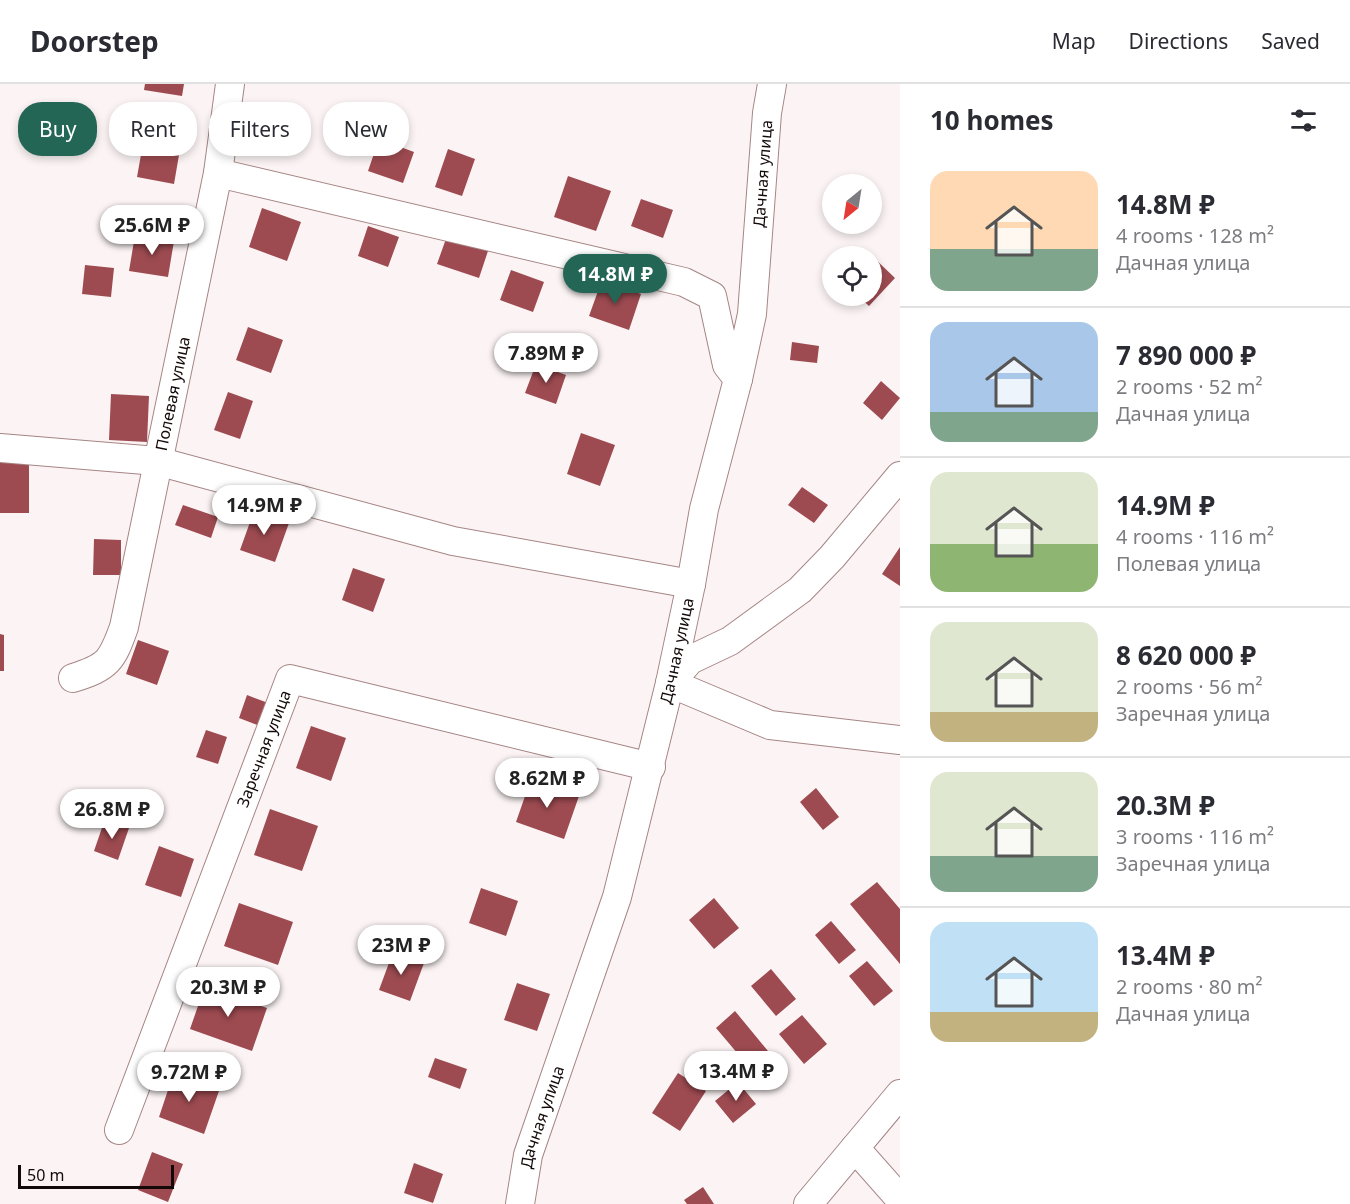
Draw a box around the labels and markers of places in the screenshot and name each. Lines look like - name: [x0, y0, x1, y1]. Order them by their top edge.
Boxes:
- pin: 25.6M ₽: [97, 205, 207, 256]
- pin: 14.8M ₽: [560, 254, 670, 305]
- pin: 7.89M ₽: [491, 333, 601, 384]
- pin: 14.9M ₽: [209, 485, 319, 536]
- pin: 8.62M ₽: [492, 758, 602, 809]
- pin: 26.8M ₽: [57, 789, 167, 840]
- pin: 23M ₽: [359, 925, 443, 976]
- pin: 20.3M ₽: [173, 967, 283, 1018]
- pin: 13.4M ₽: [681, 1051, 791, 1102]
- pin: 9.72M ₽: [134, 1052, 244, 1103]

